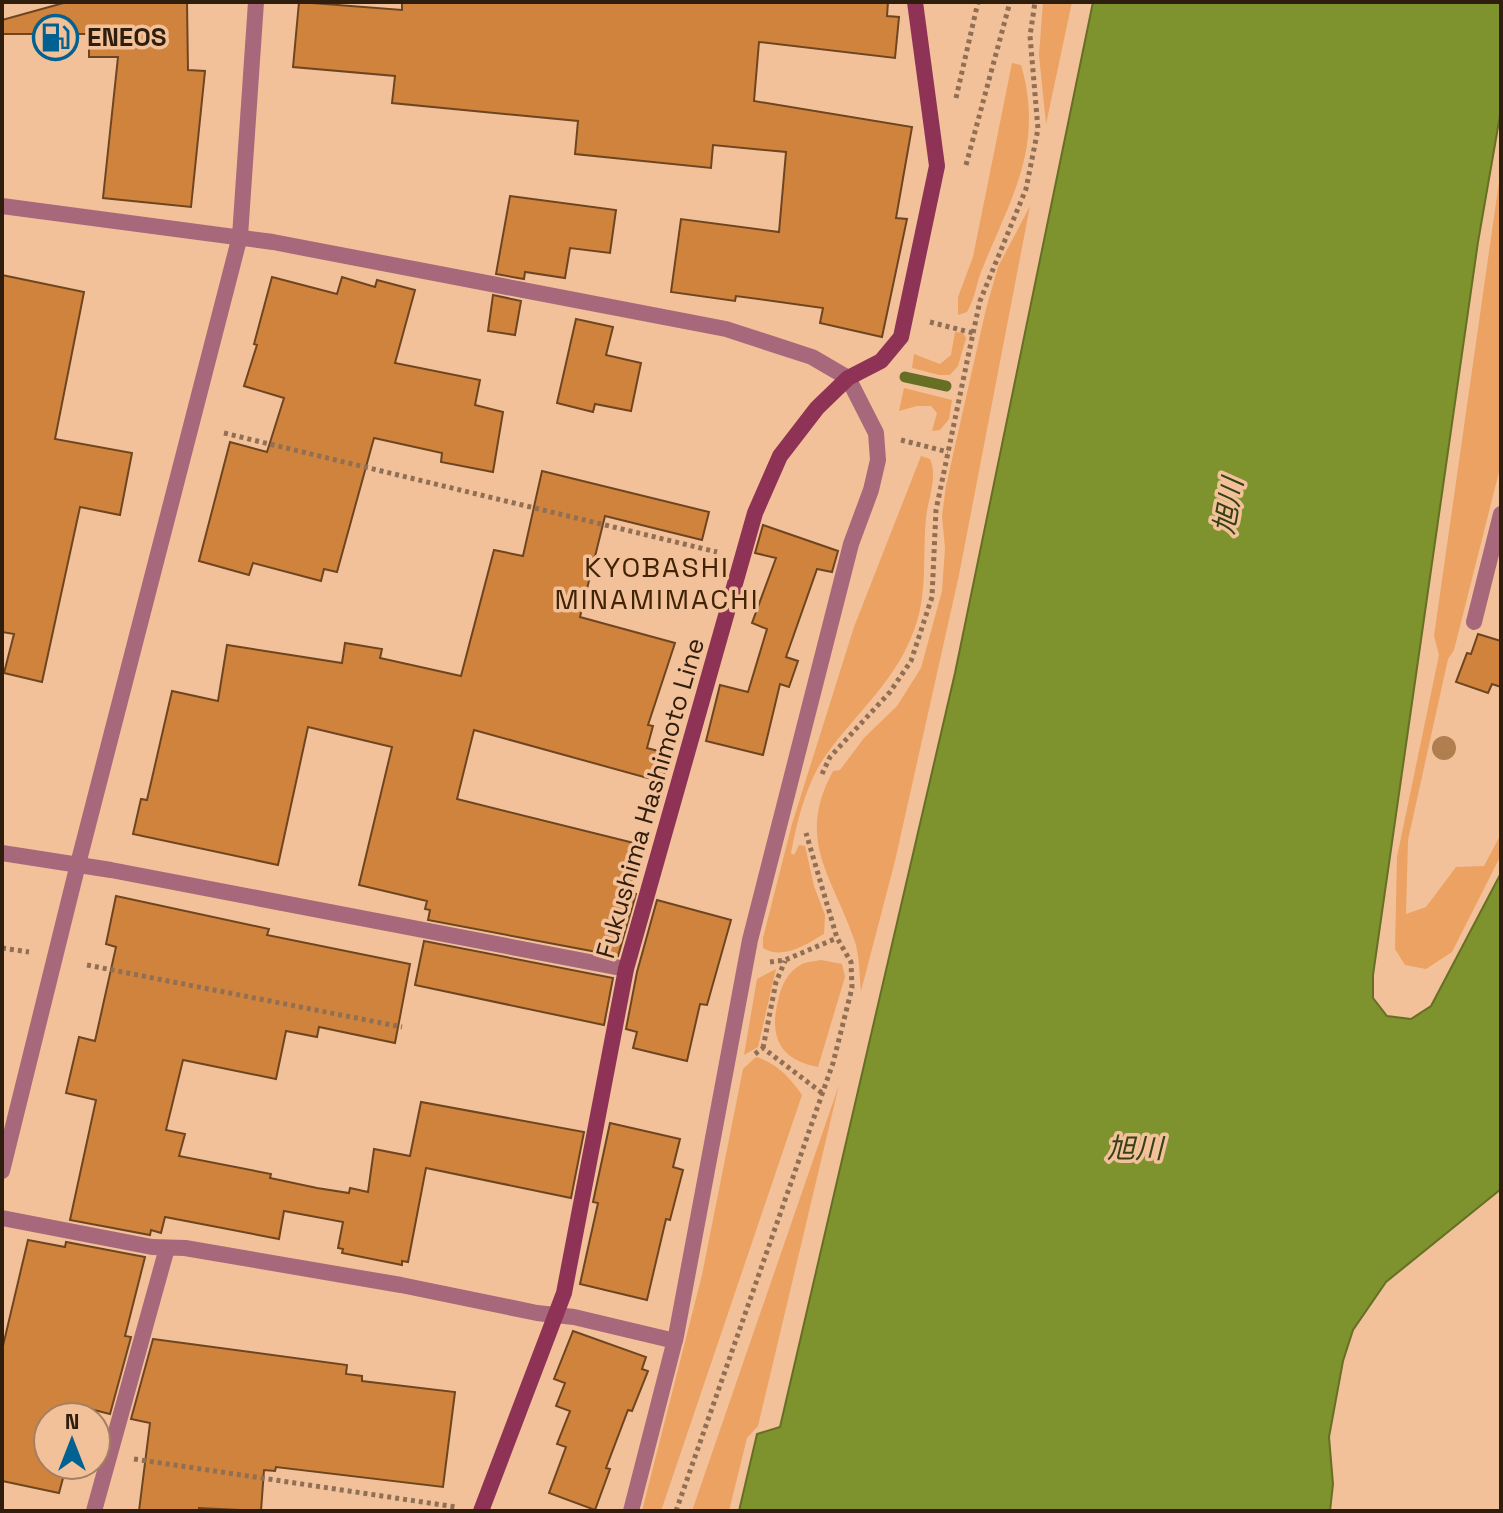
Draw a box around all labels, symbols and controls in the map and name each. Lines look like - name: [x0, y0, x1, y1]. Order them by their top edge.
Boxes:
- fuel station icon: ENEOS: [32, 13, 80, 61]
- place label: ENEOS: [87, 20, 167, 54]
- water label: 旭川: [1205, 472, 1251, 537]
- district label: KYOBASHI MINAMIMACHI: [554, 549, 760, 617]
- street label: Fukushima Hashimoto Line: [588, 634, 712, 962]
- water label: 旭川: [1107, 1130, 1166, 1166]
- north arrow: [32, 1401, 112, 1481]
- text: N: [65, 1407, 79, 1435]

